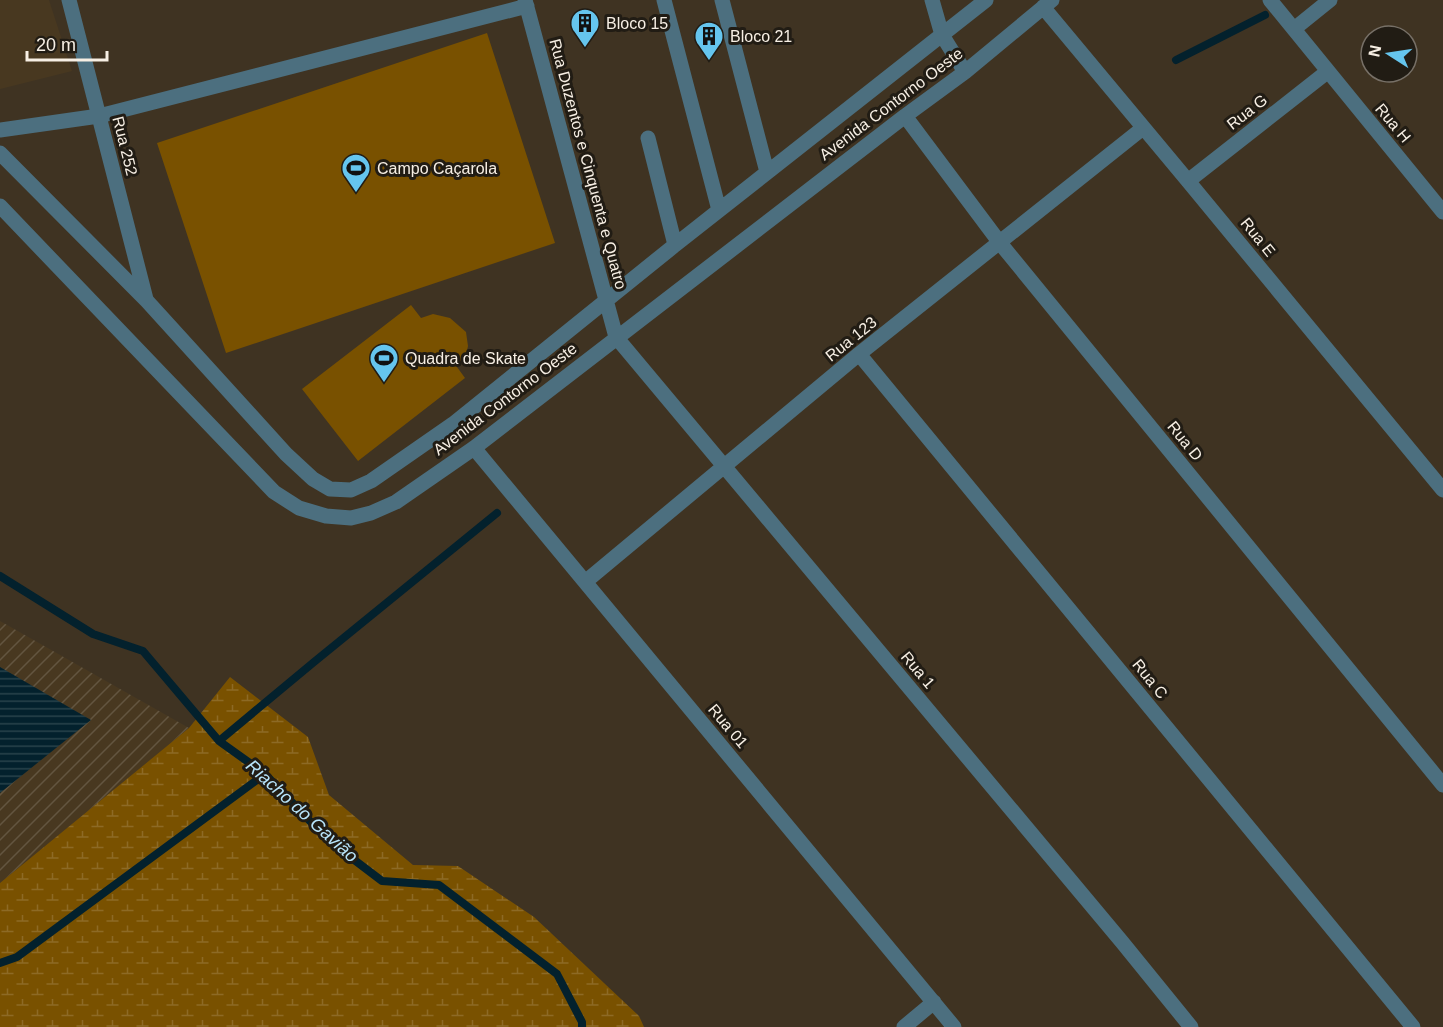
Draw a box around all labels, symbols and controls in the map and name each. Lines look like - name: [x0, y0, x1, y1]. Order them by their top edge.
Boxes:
- building icon: Bloco 15: [569, 7, 601, 49]
- place label: Bloco 15: [606, 15, 668, 32]
- building icon: Bloco 21: [693, 20, 725, 62]
- scale bar: [27, 24, 106, 62]
- north arrow: [1359, 24, 1419, 84]
- place label: Bloco 21: [730, 28, 792, 45]
- text: 20 m: [36, 35, 76, 55]
- street label: Rua Duzentos e Cinquenta e Quatro: [546, 37, 630, 291]
- text: N: [1365, 44, 1384, 58]
- street label: Avenida Contorno Oeste: [816, 45, 966, 163]
- street label: Rua G: [1224, 91, 1270, 133]
- street label: Rua H: [1372, 100, 1414, 146]
- street label: Rua 252: [109, 115, 141, 177]
- sports icon: Campo Caçarola: [340, 152, 372, 194]
- place label: Campo Caçarola: [377, 160, 497, 177]
- street label: Rua E: [1237, 214, 1279, 260]
- street label: Rua 123: [822, 313, 880, 365]
- street label: Avenida Contorno Oeste: [430, 340, 580, 458]
- sports icon: Quadra de Skate: [368, 342, 400, 384]
- place label: Quadra de Skate: [405, 350, 526, 367]
- street label: Rua D: [1164, 418, 1206, 464]
- street label: Rua 1: [898, 648, 938, 692]
- street label: Rua C: [1129, 656, 1171, 702]
- street label: Rua 01: [705, 701, 751, 751]
- water label: Riacho do Gavião: [242, 756, 362, 866]

